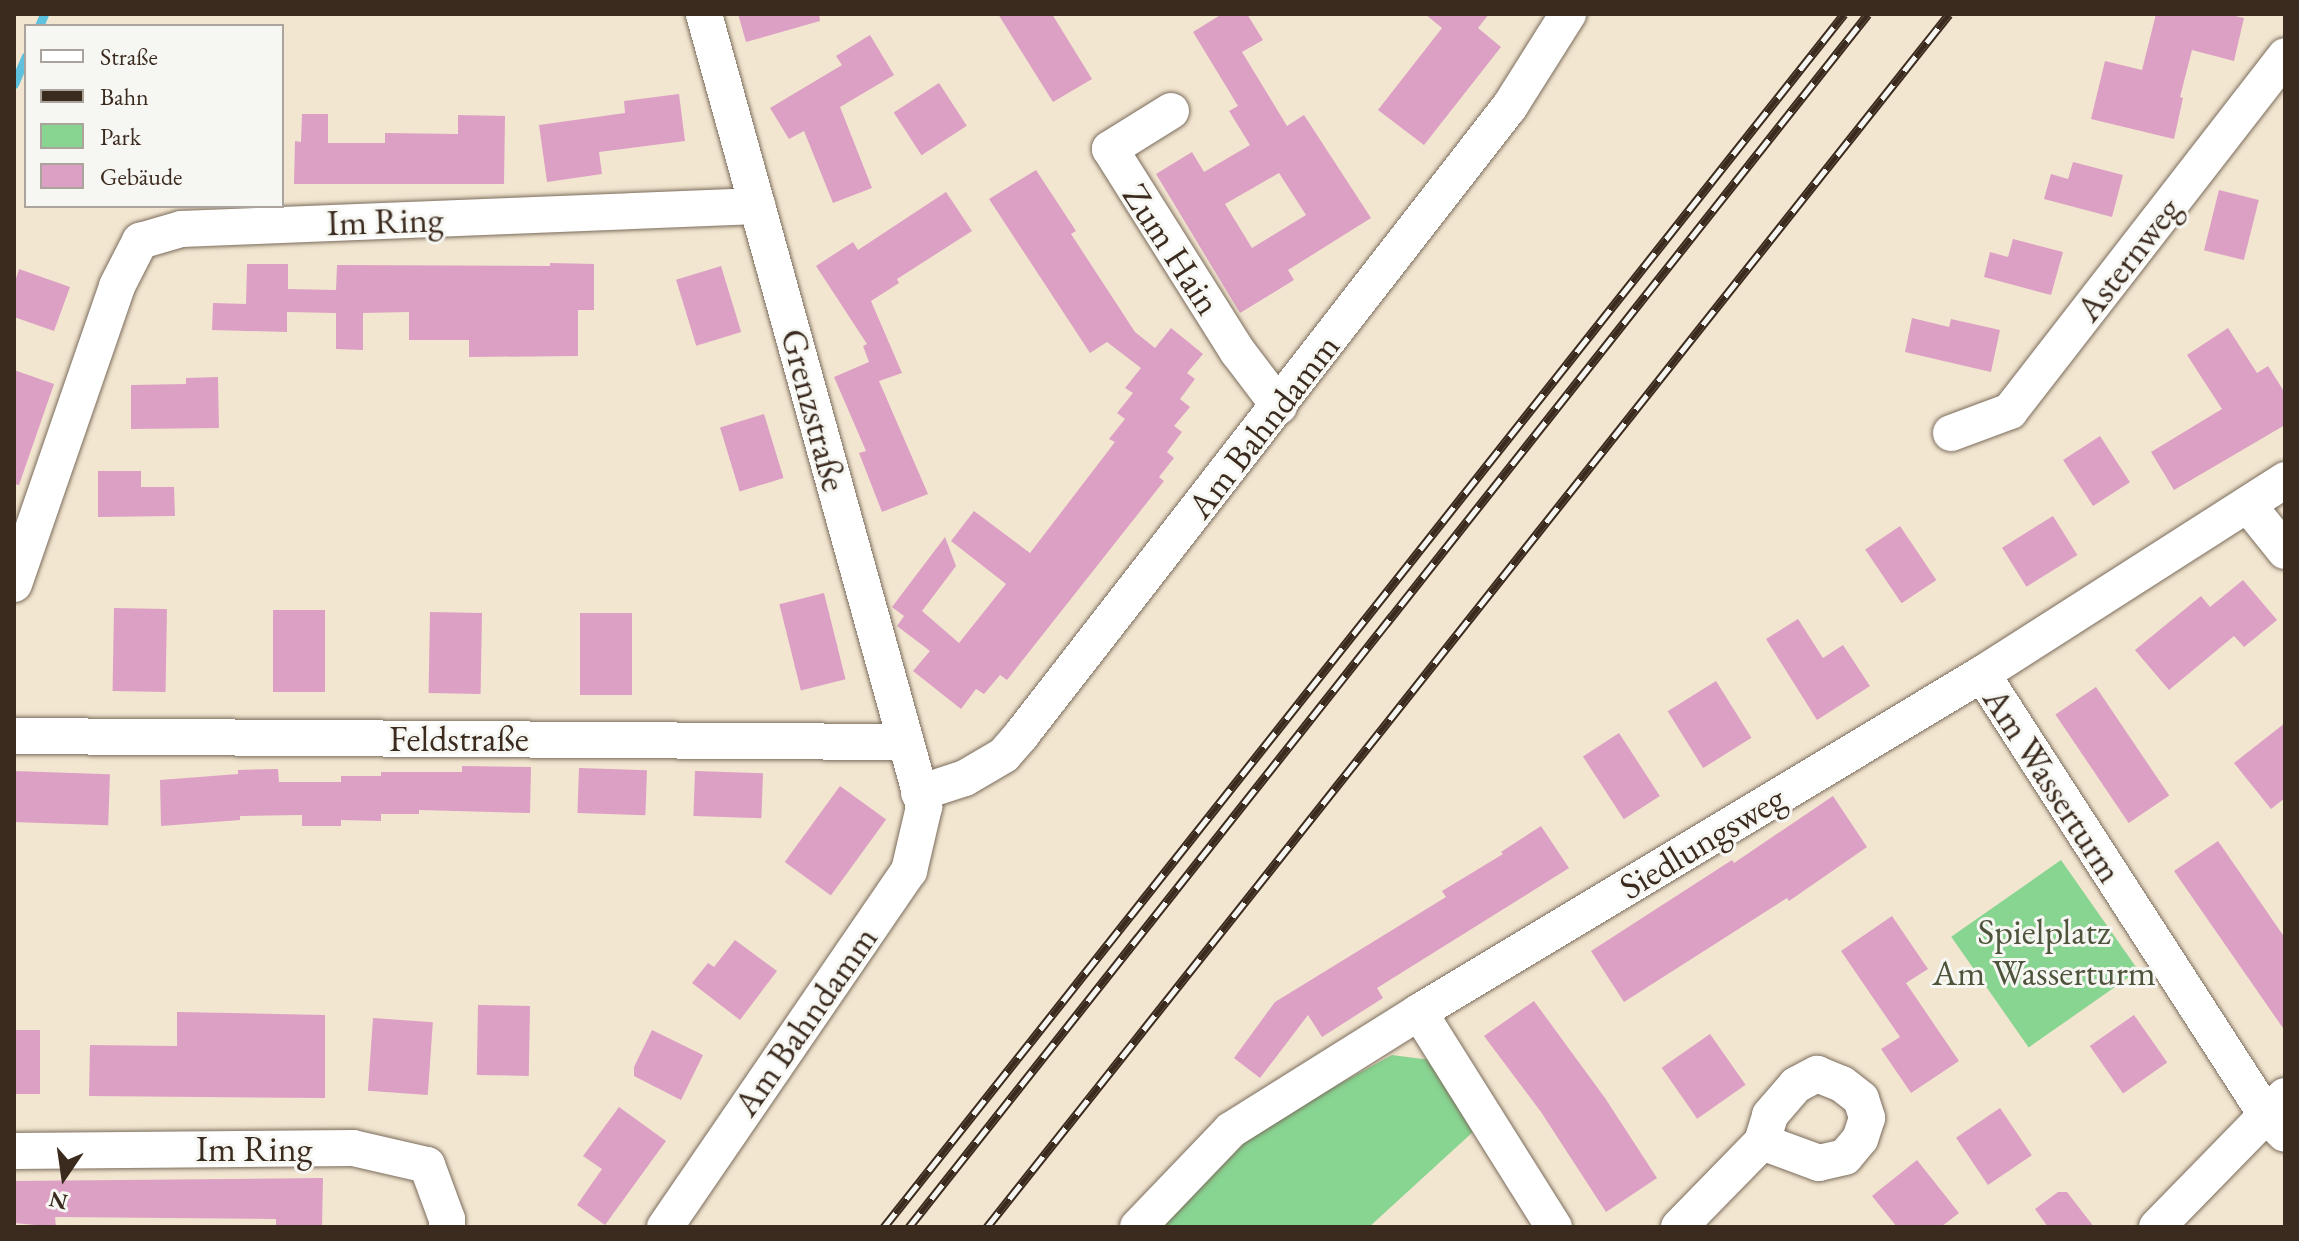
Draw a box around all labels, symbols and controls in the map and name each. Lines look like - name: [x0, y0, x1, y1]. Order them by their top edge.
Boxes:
- legend: [24, 24, 284, 208]
- text: Straße: [100, 41, 158, 72]
- text: Bahn: [100, 81, 149, 112]
- text: Park: [100, 121, 141, 152]
- text: Gebäude: [100, 161, 182, 192]
- street label: Zum Hain: [1114, 175, 1230, 323]
- street label: Asternweg: [2066, 188, 2190, 330]
- street label: Im Ring: [326, 197, 444, 245]
- street label: Grenzstraße: [772, 324, 856, 496]
- street label: Am Bahndamm: [1178, 325, 1348, 527]
- street label: Am Wasserturm: [1974, 680, 2132, 890]
- street label: Feldstraße: [389, 717, 529, 761]
- street label: Siedlungsweg: [1612, 776, 1792, 908]
- park label: Spielplatz Am Wasserturm: [1932, 909, 2156, 994]
- street label: Am Bahndamm: [724, 918, 886, 1124]
- street label: Im Ring: [196, 1127, 312, 1171]
- north arrow: [24, 1137, 104, 1217]
- text: N: [47, 1185, 70, 1217]

